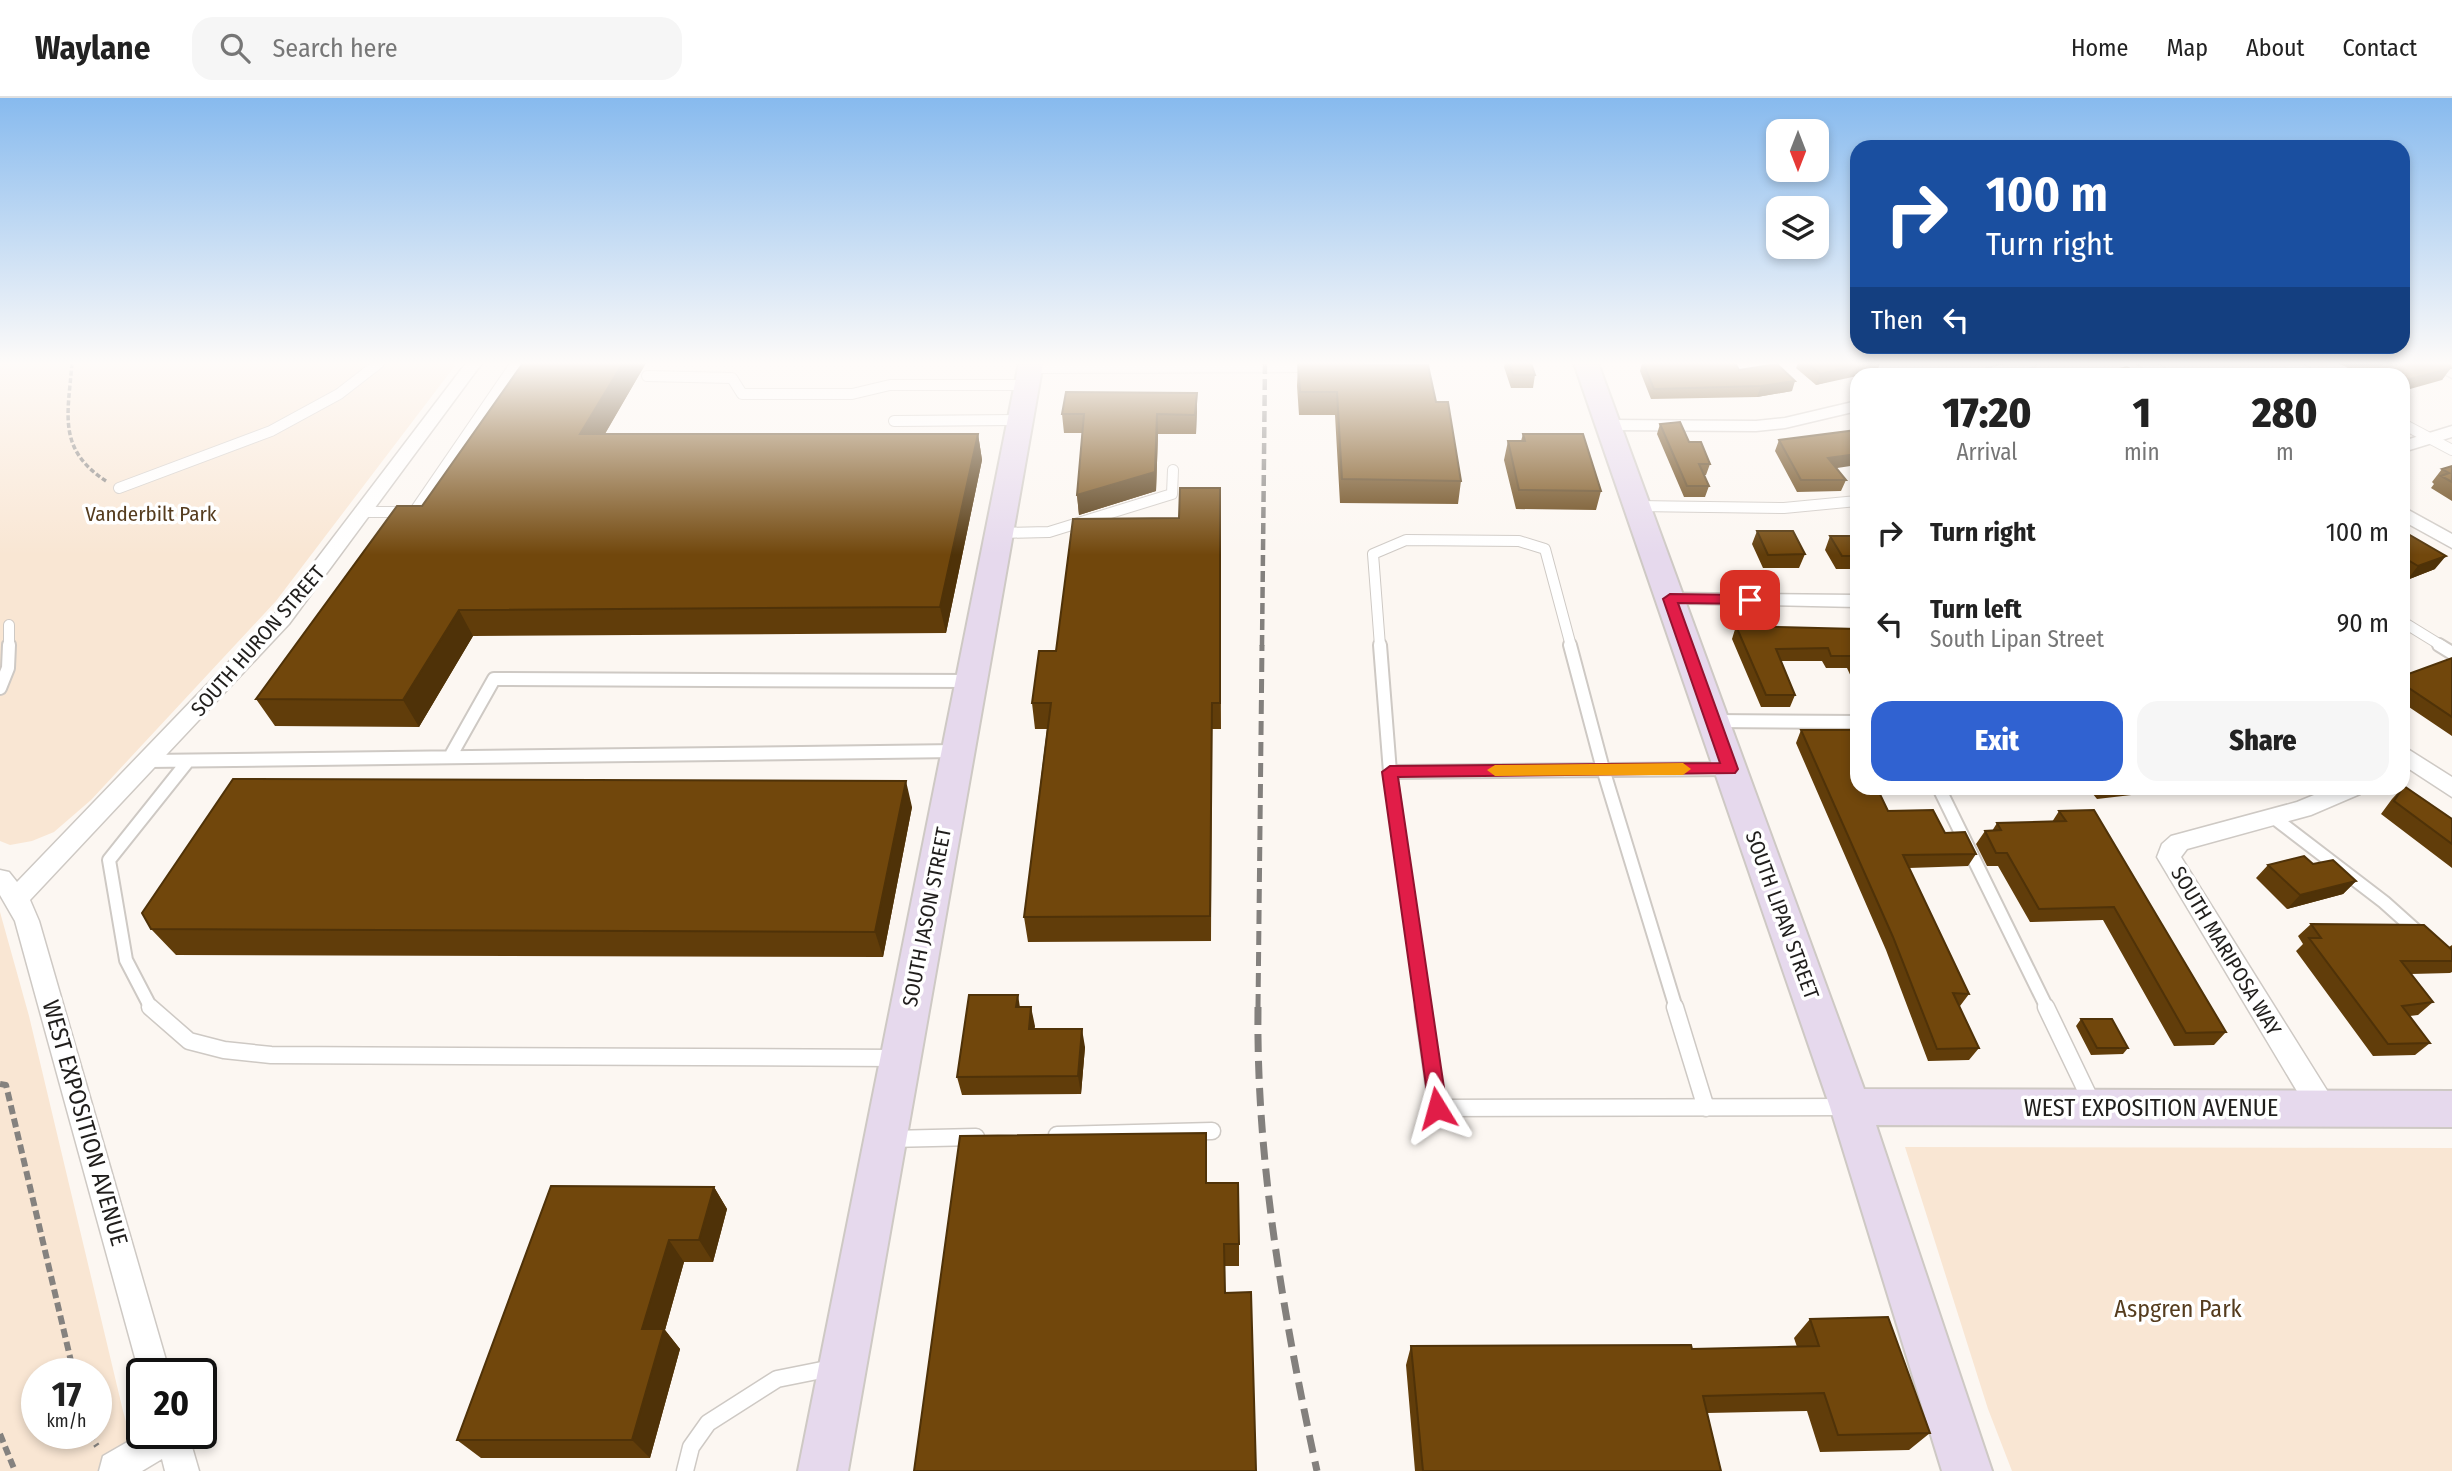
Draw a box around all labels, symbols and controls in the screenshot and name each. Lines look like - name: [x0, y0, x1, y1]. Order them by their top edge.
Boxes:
- search box: [192, 17, 682, 80]
- text: Waylane: [35, 28, 150, 68]
- icon: search: [216, 29, 254, 67]
- text: Search here: [272, 33, 398, 64]
- text: Home: [2071, 34, 2128, 62]
- text: Map: [2166, 34, 2208, 62]
- text: About: [2246, 34, 2304, 62]
- text: Contact: [2342, 34, 2417, 62]
- north arrow: [1766, 119, 1829, 182]
- map controls: [1766, 119, 1829, 259]
- text: 100 m: [1986, 165, 2108, 224]
- icon: right: [1871, 168, 1962, 259]
- button: layers: [1766, 196, 1829, 259]
- text: Turn right: [1986, 225, 2113, 263]
- icon: left: [1937, 301, 1975, 339]
- text: Then: [1871, 305, 1923, 336]
- text: 17:20: [1942, 388, 2032, 438]
- text: 1: [2133, 388, 2151, 438]
- text: 280: [2252, 388, 2318, 438]
- text: Arrival: [1956, 438, 2017, 466]
- text: min: [2124, 438, 2160, 466]
- text: m: [2276, 438, 2294, 466]
- park label: Vanderbilt Park: [85, 501, 217, 527]
- icon: right: [1871, 514, 1909, 552]
- text: Turn right: [1930, 517, 2036, 548]
- text: 100 m: [2326, 517, 2389, 548]
- street label: SOUTH HURON STREET: [186, 560, 331, 722]
- pin: [1720, 570, 1780, 630]
- icon: arrive: [1731, 581, 1769, 619]
- text: Turn left: [1930, 594, 2022, 625]
- icon: left: [1871, 605, 1909, 643]
- text: 90 m: [2337, 608, 2389, 639]
- text: South Lipan Street: [1930, 625, 2104, 653]
- button: Exit: [1871, 701, 2123, 781]
- button: Share: [2137, 701, 2389, 781]
- street label: SOUTH JASON STREET: [897, 825, 957, 1009]
- street label: SOUTH LIPAN STREET: [1739, 827, 1825, 1003]
- street label: SOUTH MARIPOSA WAY: [2165, 862, 2287, 1041]
- street label: WEST EXPOSITION AVENUE: [36, 997, 134, 1249]
- position arrow: [1400, 1071, 1474, 1145]
- street label: WEST EXPOSITION AVENUE: [2024, 1094, 2278, 1122]
- park label: Aspgren Park: [2114, 1295, 2243, 1323]
- speed limit sign: 20: [126, 1358, 217, 1449]
- text: 17: [52, 1373, 81, 1415]
- text: km/h: [46, 1410, 87, 1432]

